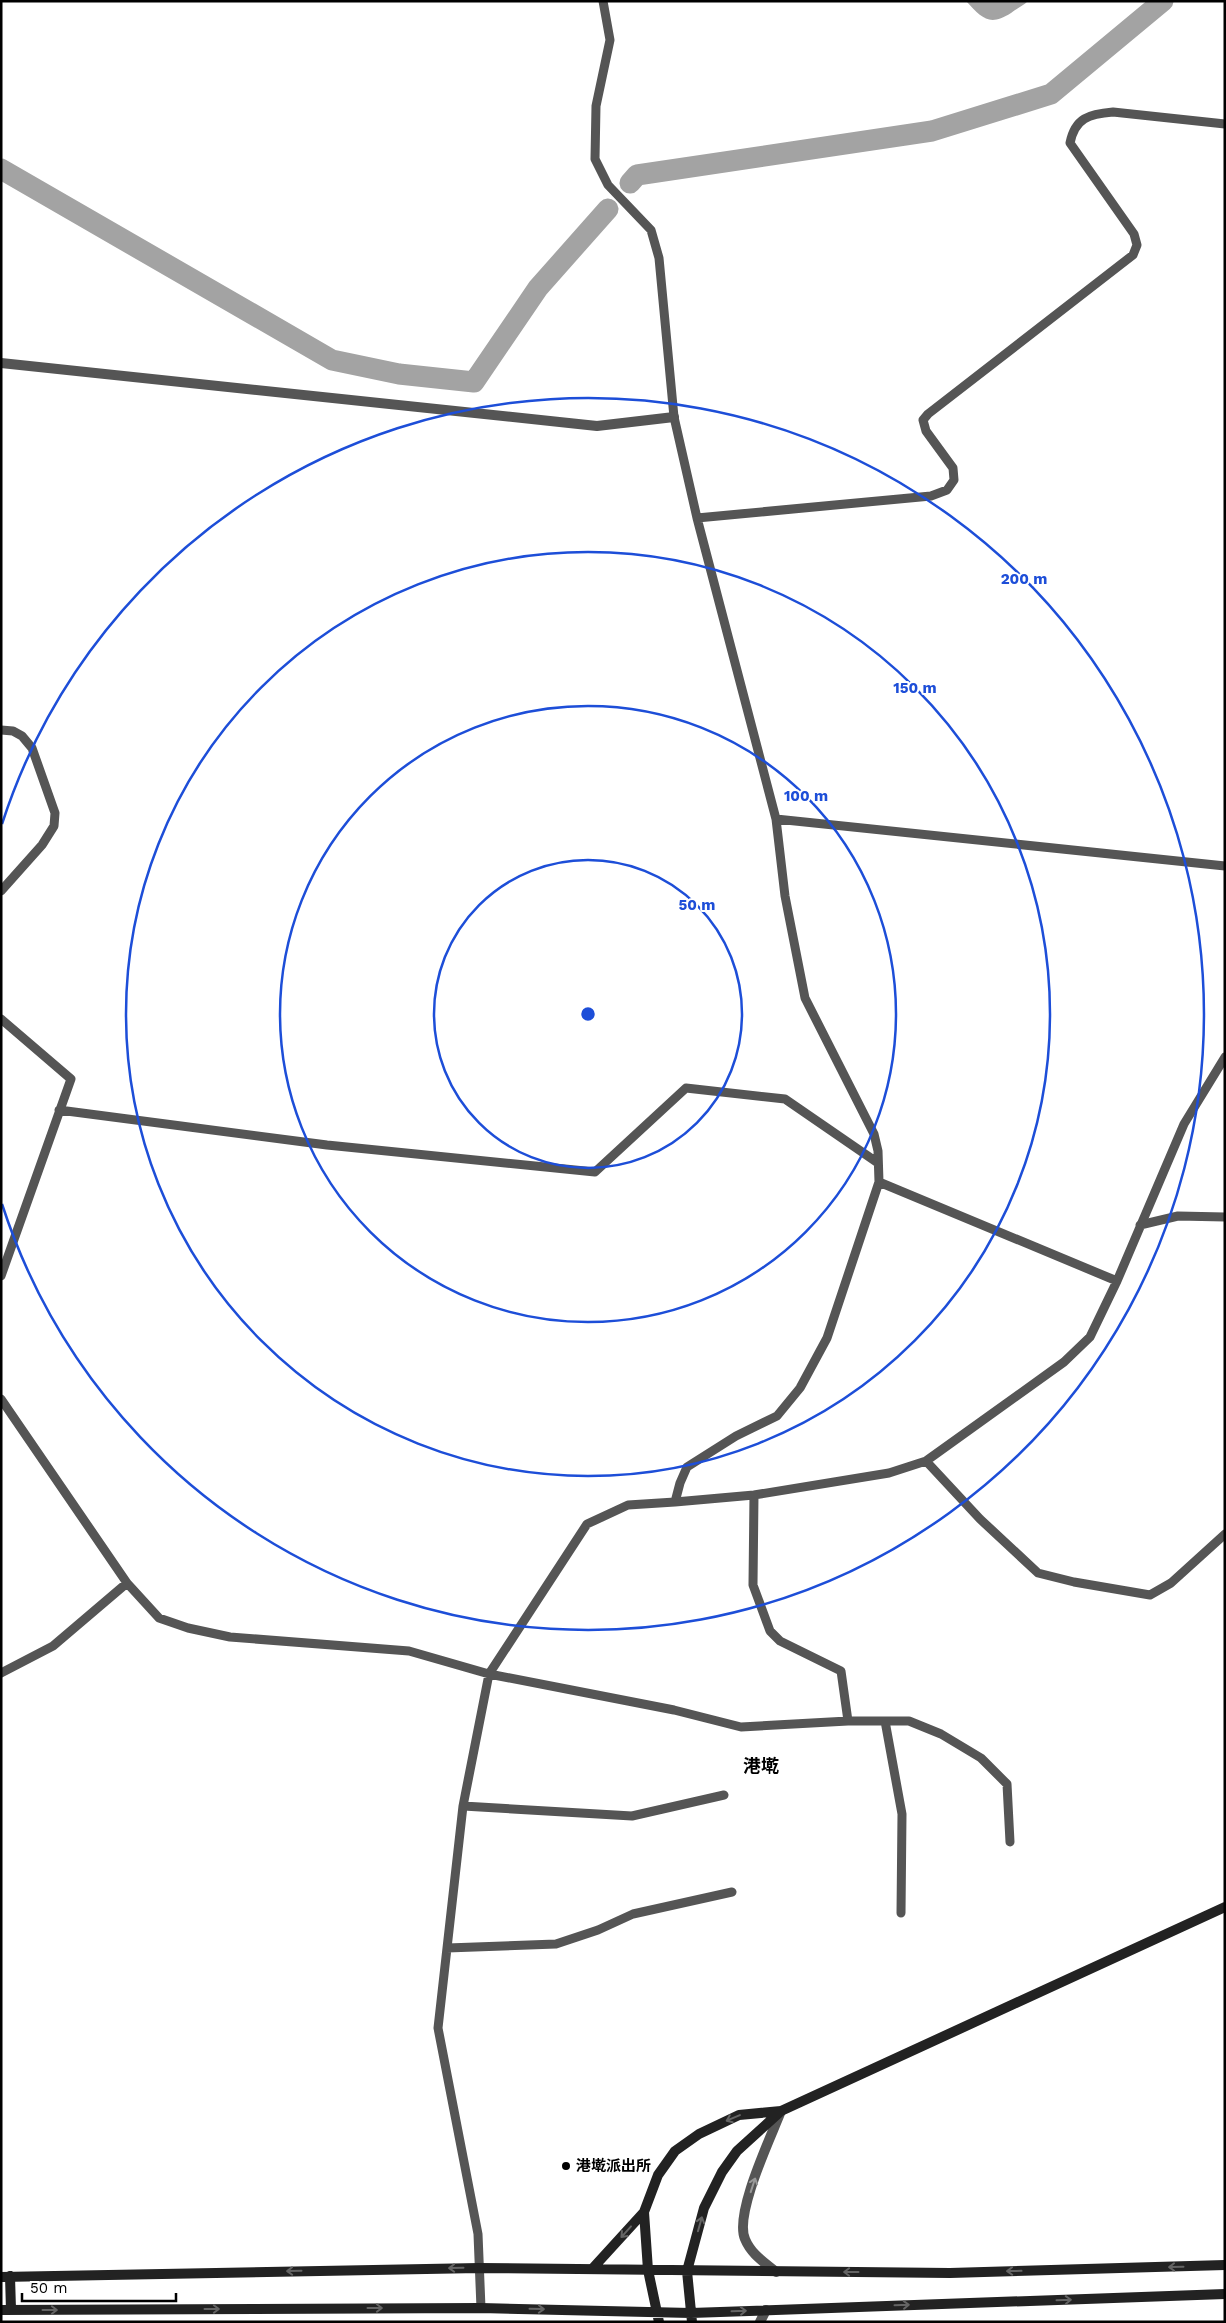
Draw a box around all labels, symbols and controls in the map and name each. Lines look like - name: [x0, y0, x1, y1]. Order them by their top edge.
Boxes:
- text: 200 m: [1001, 570, 1047, 588]
- text: 150 m: [893, 679, 937, 697]
- text: 100 m: [784, 787, 828, 805]
- text: 50 m: [679, 896, 715, 914]
- centre of rings: [579, 1005, 597, 1023]
- district label: 港墘: [743, 1755, 779, 1776]
- one-way arrow: [726, 2114, 741, 2124]
- place label: 港墘派出所: [576, 2157, 651, 2175]
- marker: 港墘派出所: [560, 2160, 572, 2172]
- one-way arrow: [748, 2177, 758, 2193]
- one-way arrow: [696, 2216, 705, 2232]
- one-way arrow: [621, 2225, 632, 2238]
- one-way arrow: [1168, 2262, 1184, 2272]
- one-way arrow: [448, 2263, 464, 2273]
- one-way arrow: [286, 2266, 302, 2276]
- one-way arrow: [1006, 2266, 1022, 2276]
- one-way arrow: [843, 2267, 860, 2277]
- scale bar: [22, 2270, 176, 2302]
- text: 50 m: [30, 2279, 67, 2297]
- one-way arrow: [1056, 2295, 1072, 2305]
- one-way arrow: [893, 2300, 909, 2310]
- one-way arrow: [366, 2303, 383, 2313]
- one-way arrow: [204, 2304, 220, 2314]
- one-way arrow: [42, 2305, 58, 2315]
- one-way arrow: [529, 2305, 545, 2314]
- one-way arrow: [731, 2307, 747, 2316]

